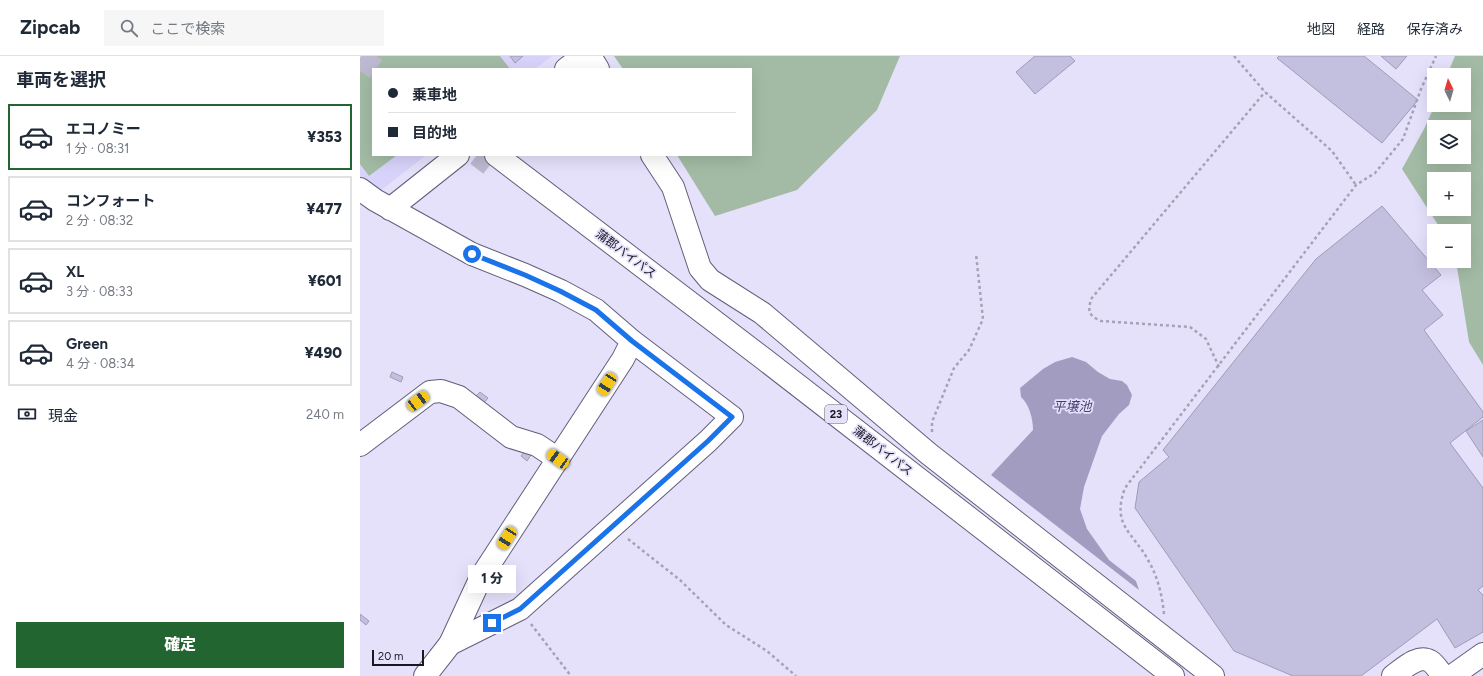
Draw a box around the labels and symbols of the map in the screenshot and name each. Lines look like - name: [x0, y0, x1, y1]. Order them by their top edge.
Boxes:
- north arrow: [1427, 68, 1471, 112]
- street label: 蒲郡バイパス: [593, 227, 659, 281]
- route start: [463, 245, 481, 263]
- car: [595, 371, 619, 397]
- car: [405, 389, 431, 413]
- water label: 平壌池: [1052, 399, 1093, 414]
- road number: 23: [825, 405, 847, 423]
- street label: 蒲郡バイパス: [850, 423, 916, 479]
- car: [545, 447, 571, 471]
- car: [495, 525, 519, 551]
- callout: 1 分: [468, 565, 516, 593]
- route end: [483, 614, 501, 632]
- scale bar: [372, 648, 424, 667]

